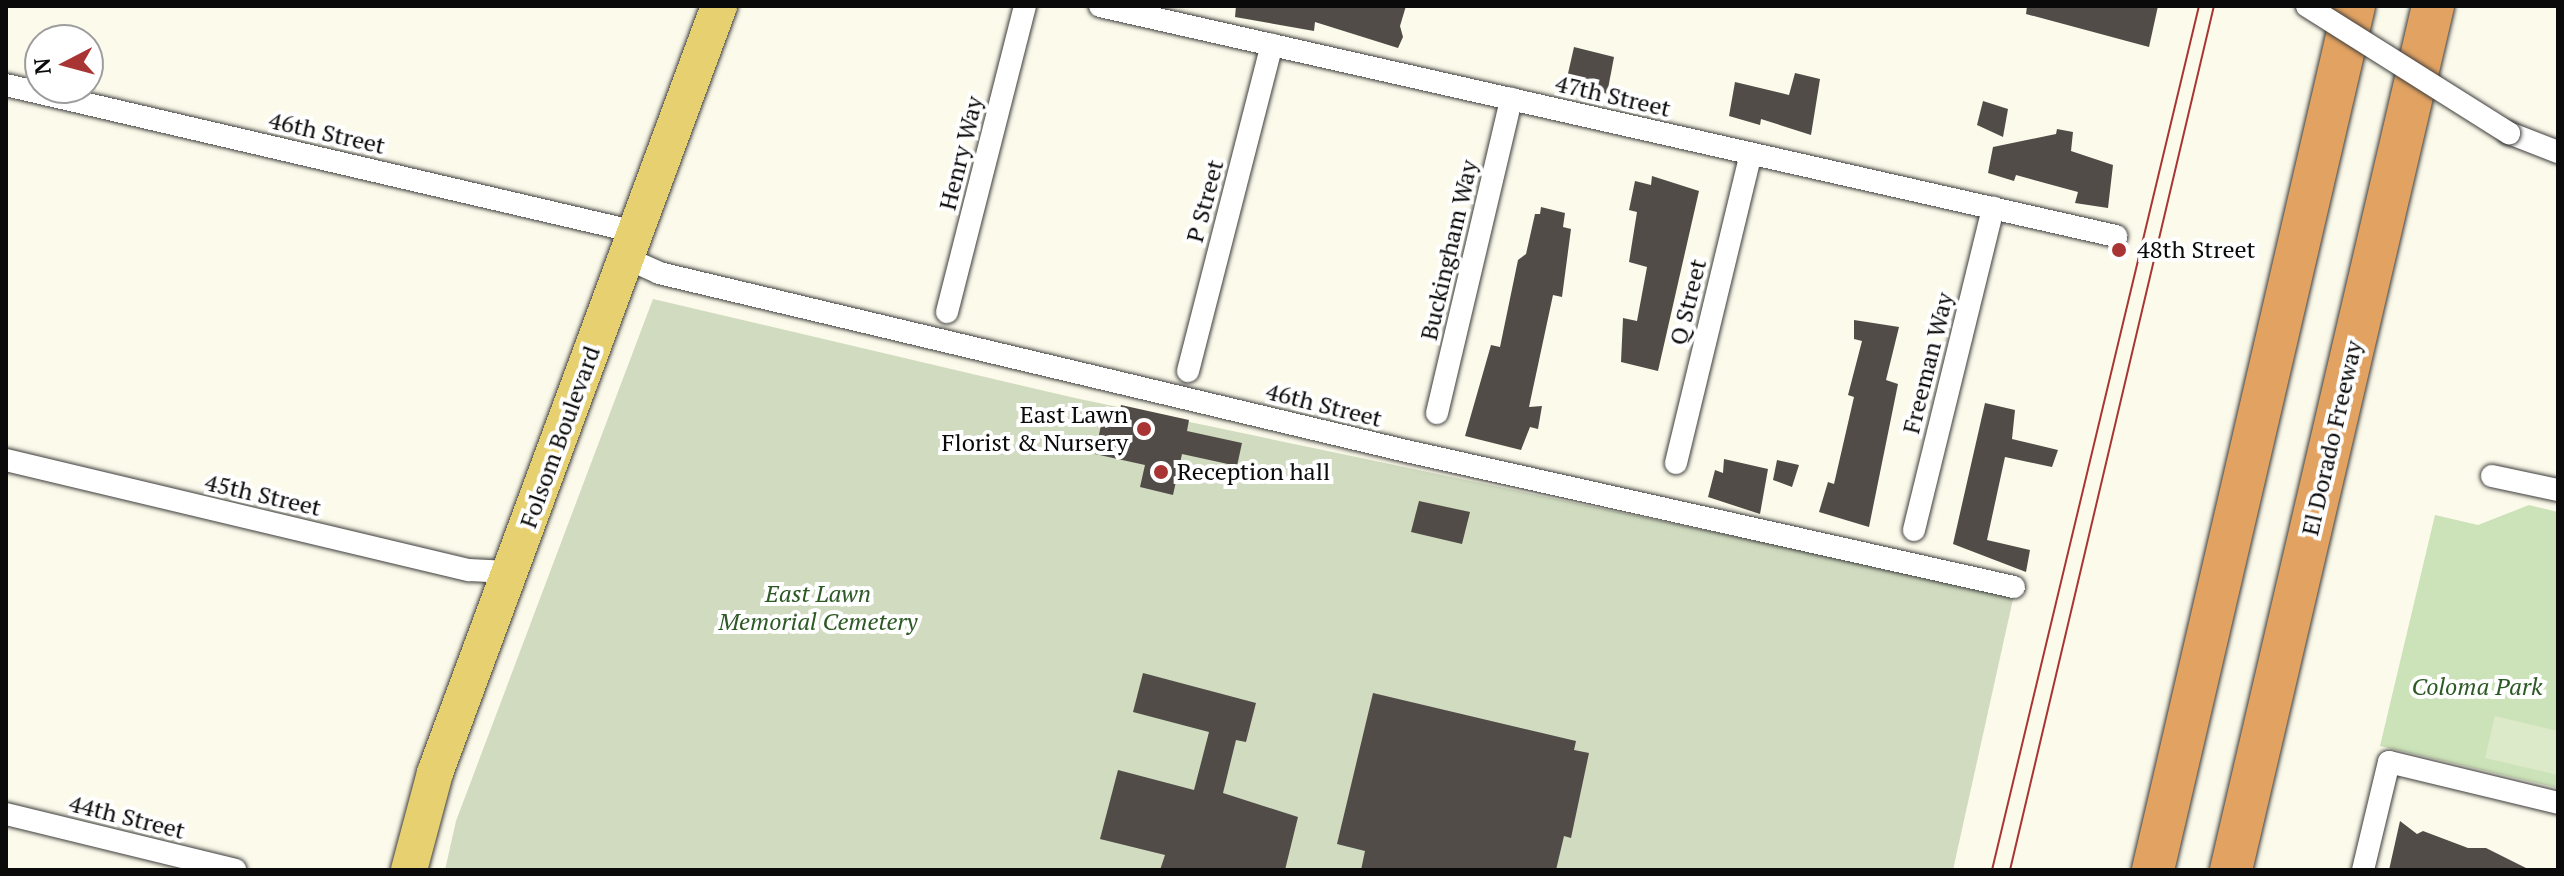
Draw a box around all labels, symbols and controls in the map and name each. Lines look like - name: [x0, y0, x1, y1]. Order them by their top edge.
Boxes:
- north arrow: [24, 24, 104, 104]
- text: N: [26, 57, 57, 76]
- street label: 47th Street: [1553, 69, 1673, 123]
- street label: Henry Way: [933, 93, 989, 213]
- street label: 46th Street: [266, 106, 388, 160]
- street label: P Street: [1180, 157, 1230, 245]
- street label: Buckingham Way: [1414, 157, 1484, 343]
- place label: 48th Street: [2137, 236, 2255, 264]
- marker: 48th Street: [2108, 239, 2130, 261]
- street label: Q Street: [1663, 256, 1713, 348]
- street label: Freeman Way: [1897, 289, 1959, 437]
- street label: El Dorado Freeway: [2296, 338, 2368, 538]
- street label: Folsom Boulevard: [514, 342, 606, 532]
- street label: 46th Street: [1263, 377, 1385, 433]
- place label: East Lawn Florist & Nursery: [941, 401, 1128, 457]
- marker: East Lawn Florist & Nursery: [1135, 420, 1153, 438]
- place label: Reception hall: [1177, 458, 1330, 486]
- marker: Reception hall: [1152, 463, 1170, 481]
- street label: 45th Street: [202, 468, 324, 522]
- park label: East Lawn Memorial Cemetery: [718, 580, 918, 636]
- park label: Coloma Park: [2411, 673, 2543, 701]
- street label: 44th Street: [66, 789, 188, 845]

